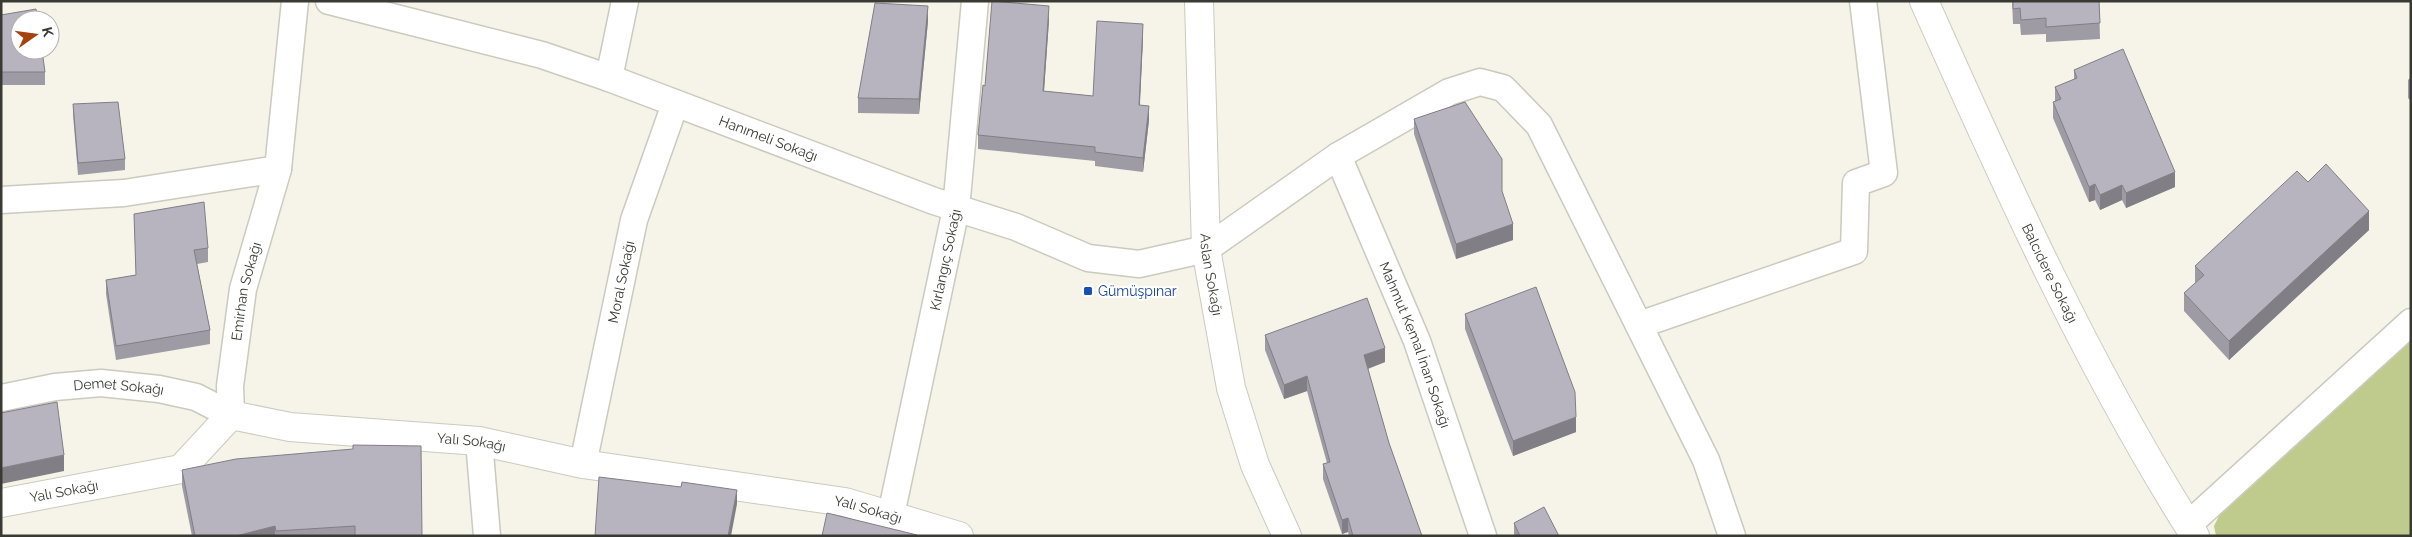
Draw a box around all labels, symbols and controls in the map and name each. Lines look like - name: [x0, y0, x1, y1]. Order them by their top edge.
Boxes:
- north arrow: [10, 10, 60, 60]
- text: K: [39, 25, 57, 39]
- street label: Hanımeli Sokağı: [717, 112, 820, 164]
- street label: Kırlangıç Sokağı: [927, 208, 964, 312]
- street label: Balcıdere Sokağı: [2019, 221, 2081, 326]
- street label: Aslan Sokağı: [1198, 233, 1226, 317]
- street label: Moral Sokağı: [605, 239, 637, 324]
- street label: Emirhan Sokağı: [228, 240, 264, 342]
- street label: Mahmut Kemal İnan Sokağı: [1376, 259, 1454, 430]
- place label: Gümüşpınar: [1098, 283, 1177, 299]
- marker: Gümüşpınar: [1082, 285, 1094, 297]
- street label: Demet Sokağı: [73, 375, 166, 398]
- street label: Yalı Sokağı: [436, 430, 507, 455]
- street label: Yalı Sokağı: [28, 477, 100, 505]
- street label: Yalı Sokağı: [833, 493, 904, 527]

